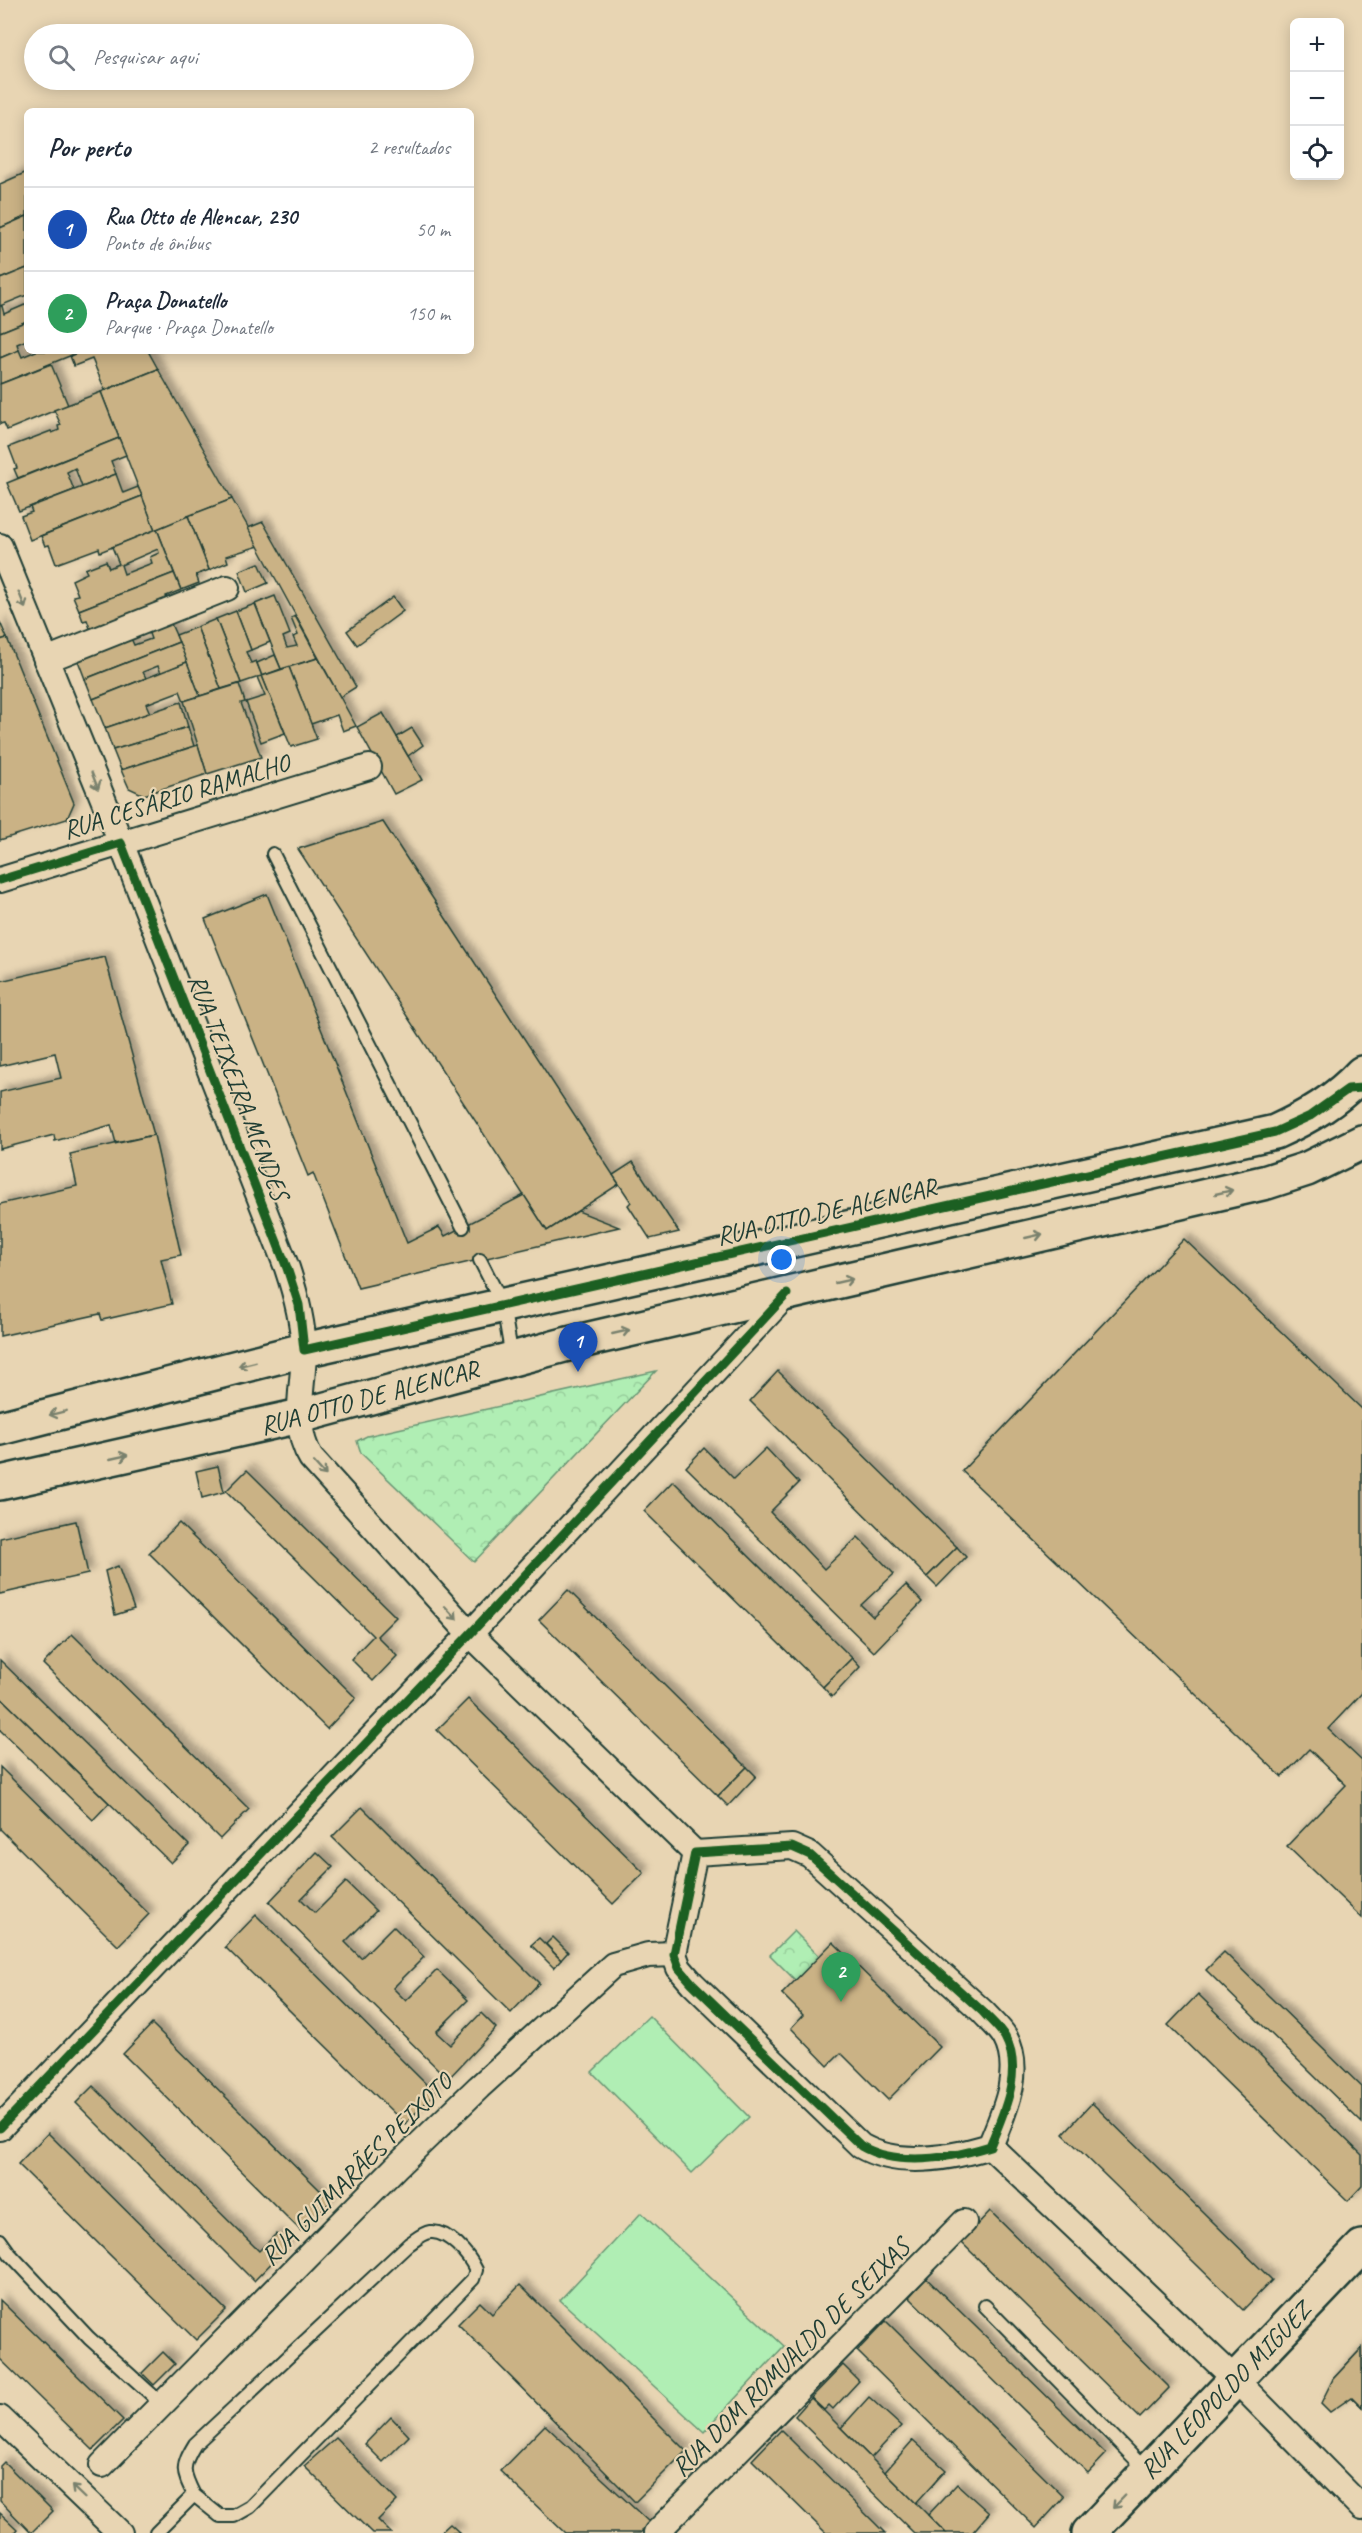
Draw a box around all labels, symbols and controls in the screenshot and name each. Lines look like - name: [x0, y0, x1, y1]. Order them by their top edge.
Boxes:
- map controls: [1290, 18, 1344, 180]
- button: +: [1290, 18, 1344, 72]
- search box: [24, 24, 474, 90]
- icon: search: [45, 41, 78, 74]
- text: Pesquisar aqui: [93, 43, 198, 71]
- button: −: [1290, 72, 1344, 126]
- button: locate: [1290, 126, 1344, 180]
- text: Por perto: [48, 131, 130, 164]
- text: 2 resultados: [368, 135, 450, 160]
- text: Rua Otto de Alencar, 230: [105, 203, 297, 231]
- text: 1: [63, 217, 72, 242]
- text: 50 m: [416, 217, 450, 242]
- text: Ponto de ônibus: [105, 231, 210, 256]
- text: Praça Donatello: [105, 287, 227, 315]
- text: 2: [63, 301, 72, 326]
- text: 150 m: [407, 301, 450, 326]
- text: Parque · Praça Donatello: [105, 315, 273, 340]
- one-way arrow: [17, 590, 28, 609]
- street label: RUA CESÁRIO RAMALHO: [59, 745, 296, 847]
- one-way arrow: [90, 771, 101, 789]
- street label: RUA TEIXEIRA MENDES: [180, 970, 298, 1208]
- street label: RUA OTTO DE ALENCAR: [713, 1169, 942, 1253]
- one-way arrow: [1214, 1185, 1233, 1197]
- one-way arrow: [1024, 1230, 1043, 1242]
- your location: [767, 1245, 796, 1274]
- one-way arrow: [834, 1274, 853, 1286]
- pin: 1: [558, 1322, 598, 1372]
- one-way arrow: [611, 1326, 630, 1338]
- street label: RUA OTTO DE ALENCAR: [257, 1352, 485, 1442]
- one-way arrow: [238, 1359, 257, 1371]
- one-way arrow: [49, 1408, 68, 1420]
- one-way arrow: [108, 1451, 128, 1462]
- one-way arrow: [313, 1461, 327, 1476]
- one-way arrow: [444, 1606, 458, 1621]
- pin: 2: [822, 1952, 860, 2002]
- street label: RUA GUIMARÃES PEIXOTO: [253, 2064, 462, 2272]
- street label: RUA DOM ROMUALDO DE SEIXAS: [664, 2229, 919, 2483]
- street label: RUA LEOPOLDO MIGUEZ: [1132, 2293, 1321, 2486]
- one-way arrow: [70, 2485, 85, 2500]
- one-way arrow: [1111, 2494, 1126, 2509]

